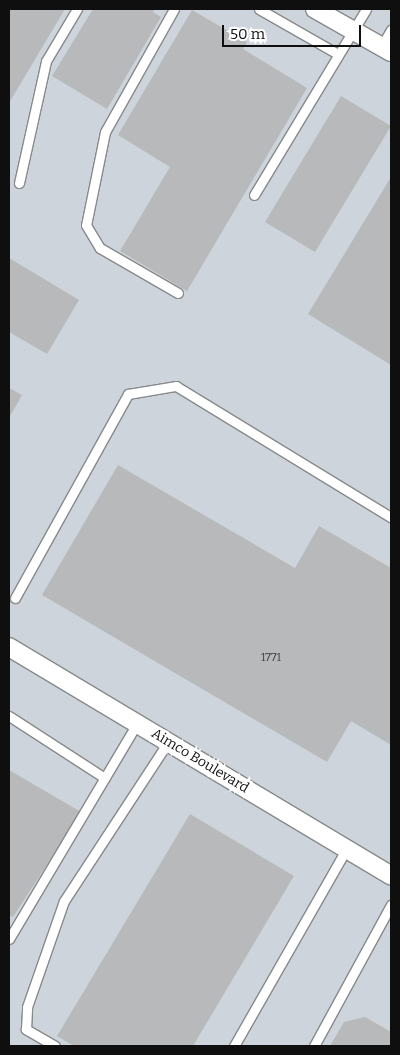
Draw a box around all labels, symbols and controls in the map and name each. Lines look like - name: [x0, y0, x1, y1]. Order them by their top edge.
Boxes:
- scale bar: [225, 15, 364, 47]
- text: 50 m: [230, 25, 265, 43]
- house number: 1771: [261, 651, 281, 665]
- street label: Aimco Boulevard: [148, 725, 252, 797]

